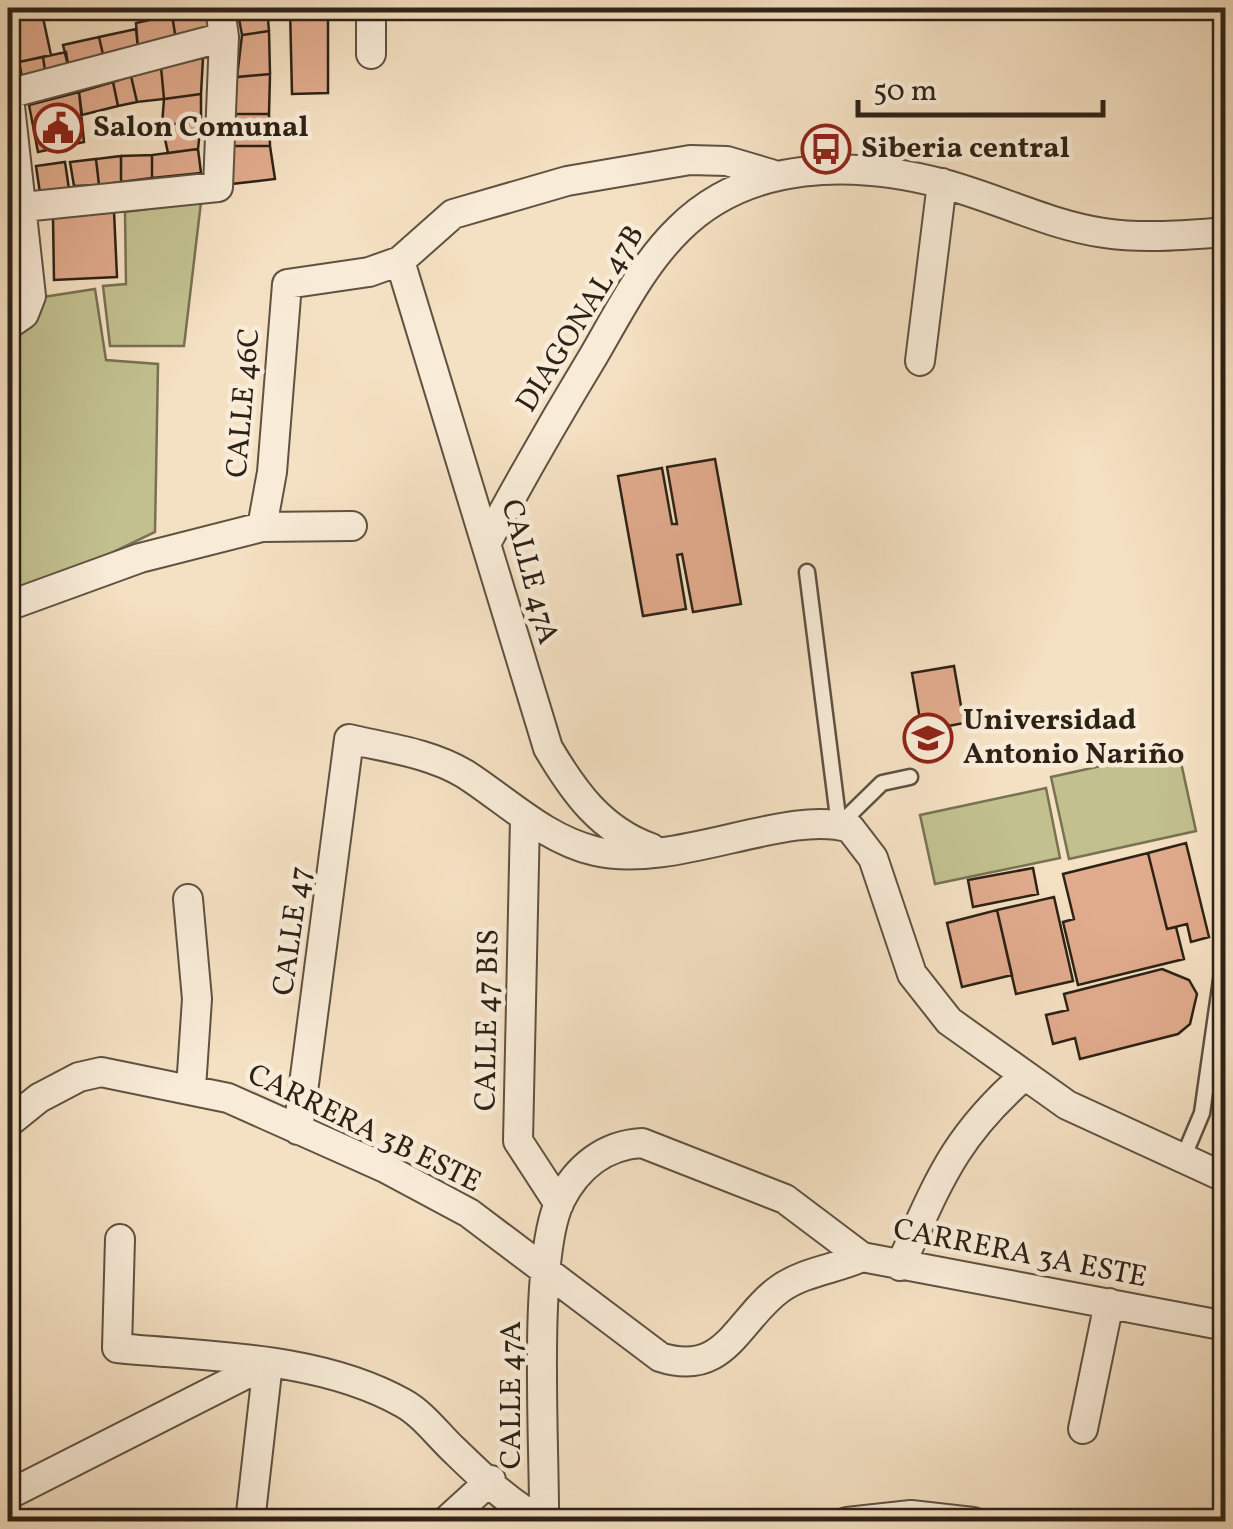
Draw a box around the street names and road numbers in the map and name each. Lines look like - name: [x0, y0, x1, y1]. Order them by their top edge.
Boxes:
- street label: DIAGONAL 47B: [507, 217, 655, 421]
- street label: CALLE 46C: [217, 326, 271, 480]
- street label: CALLE 47A: [490, 495, 568, 649]
- street label: CALLE 47: [263, 864, 323, 998]
- street label: CALLE 47 BIS: [465, 929, 511, 1111]
- street label: CARRERA 3B ESTE: [240, 1054, 488, 1204]
- street label: CARRERA 3A ESTE: [890, 1209, 1150, 1299]
- street label: CALLE 47A: [491, 1321, 533, 1469]

